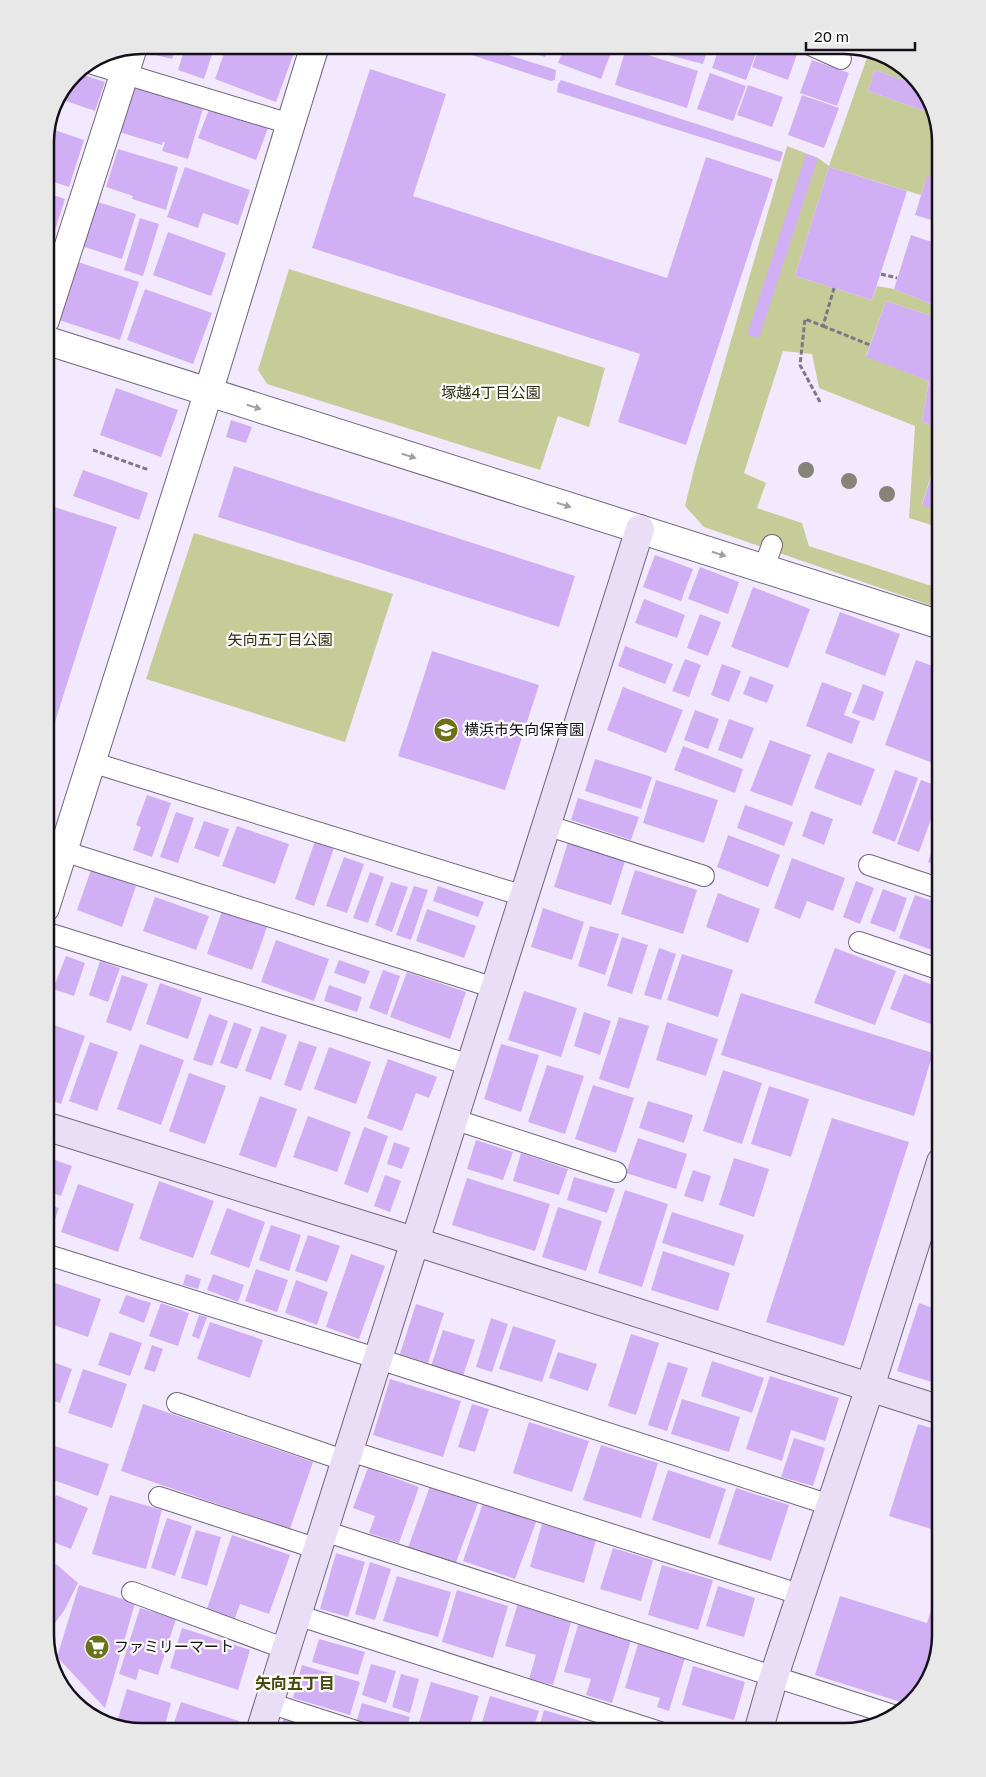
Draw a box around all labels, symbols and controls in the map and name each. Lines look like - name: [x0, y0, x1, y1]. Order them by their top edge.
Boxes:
- scale bar: [806, 20, 915, 52]
- text: 20 m: [814, 27, 849, 45]
- park label: 塚越4丁目公園: [441, 383, 541, 401]
- one-way arrow: [247, 403, 262, 411]
- one-way arrow: [402, 452, 417, 460]
- one-way arrow: [557, 501, 572, 509]
- one-way arrow: [712, 550, 727, 558]
- park label: 矢向五丁目公園: [227, 630, 333, 648]
- school or university icon: 横浜市矢向保育園: [433, 717, 459, 743]
- place label: 横浜市矢向保育園: [464, 720, 584, 738]
- supermarket icon: ファミリーマート: [84, 1634, 110, 1660]
- place label: ファミリーマート: [114, 1637, 234, 1655]
- district label: 矢向五丁目: [255, 1673, 335, 1693]

